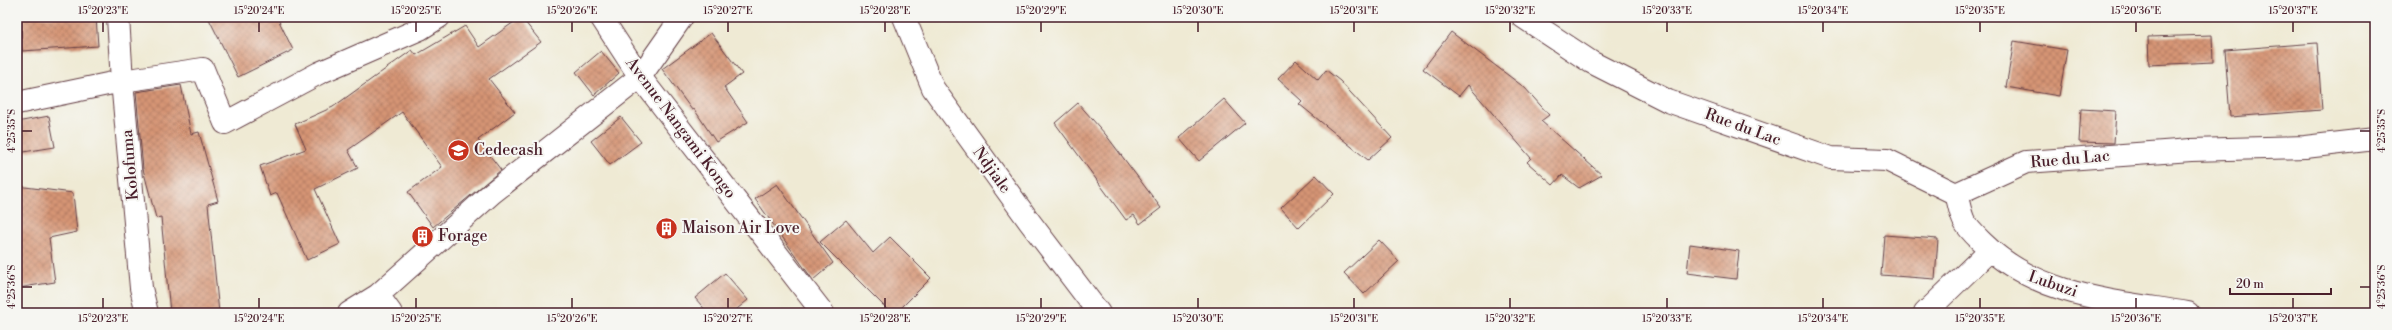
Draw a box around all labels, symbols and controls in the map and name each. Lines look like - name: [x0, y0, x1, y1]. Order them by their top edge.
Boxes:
- text: 15°20'23"E: [78, 5, 128, 17]
- text: 15°20'24"E: [234, 5, 284, 17]
- text: 15°20'25"E: [391, 5, 441, 17]
- text: 15°20'26"E: [547, 5, 597, 17]
- text: 15°20'27"E: [703, 5, 753, 17]
- text: 15°20'28"E: [860, 5, 910, 17]
- text: 15°20'29"E: [1016, 5, 1066, 17]
- text: 15°20'30"E: [1172, 5, 1224, 17]
- text: 15°20'31"E: [1330, 5, 1378, 17]
- text: 15°20'32"E: [1485, 5, 1535, 17]
- text: 15°20'33"E: [1642, 5, 1692, 17]
- text: 15°20'34"E: [1798, 5, 1848, 17]
- text: 15°20'35"E: [1955, 5, 2005, 17]
- text: 15°20'36"E: [2111, 5, 2161, 17]
- text: 15°20'37"E: [2268, 5, 2318, 17]
- street label: Avenue Nangami Kongo: [621, 53, 741, 203]
- street label: Rue du Lac: [1702, 104, 1784, 150]
- text: 4°25'35"S: [6, 109, 18, 153]
- text: 4°25'35"S: [2376, 109, 2388, 153]
- street label: Kolofuma: [117, 128, 143, 201]
- school or university icon: Cedecash: [445, 137, 471, 163]
- place label: Cedecash: [474, 140, 543, 160]
- street label: Ndjiale: [969, 143, 1015, 197]
- street label: Rue du Lac: [2029, 146, 2111, 172]
- building icon: Maison Air Love: [654, 215, 680, 241]
- place label: Maison Air Love: [682, 218, 800, 238]
- building icon: Forage: [410, 223, 436, 249]
- place label: Forage: [438, 226, 488, 246]
- text: 4°25'36"S: [6, 265, 18, 309]
- text: 4°25'36"S: [2376, 265, 2388, 309]
- street label: Lubuzi: [2026, 266, 2080, 302]
- scale bar: [2230, 270, 2331, 296]
- text: 20 m: [2236, 277, 2264, 292]
- text: 15°20'23"E: [78, 313, 128, 325]
- text: 15°20'24"E: [234, 313, 284, 325]
- text: 15°20'25"E: [391, 313, 441, 325]
- text: 15°20'26"E: [547, 313, 597, 325]
- text: 15°20'27"E: [703, 313, 753, 325]
- text: 15°20'28"E: [860, 313, 910, 325]
- text: 15°20'29"E: [1016, 313, 1066, 325]
- text: 15°20'30"E: [1172, 313, 1224, 325]
- text: 15°20'31"E: [1330, 313, 1378, 325]
- text: 15°20'32"E: [1485, 313, 1535, 325]
- text: 15°20'33"E: [1642, 313, 1692, 325]
- text: 15°20'34"E: [1798, 313, 1848, 325]
- text: 15°20'35"E: [1955, 313, 2005, 325]
- text: 15°20'36"E: [2111, 313, 2161, 325]
- text: 15°20'37"E: [2268, 313, 2318, 325]

